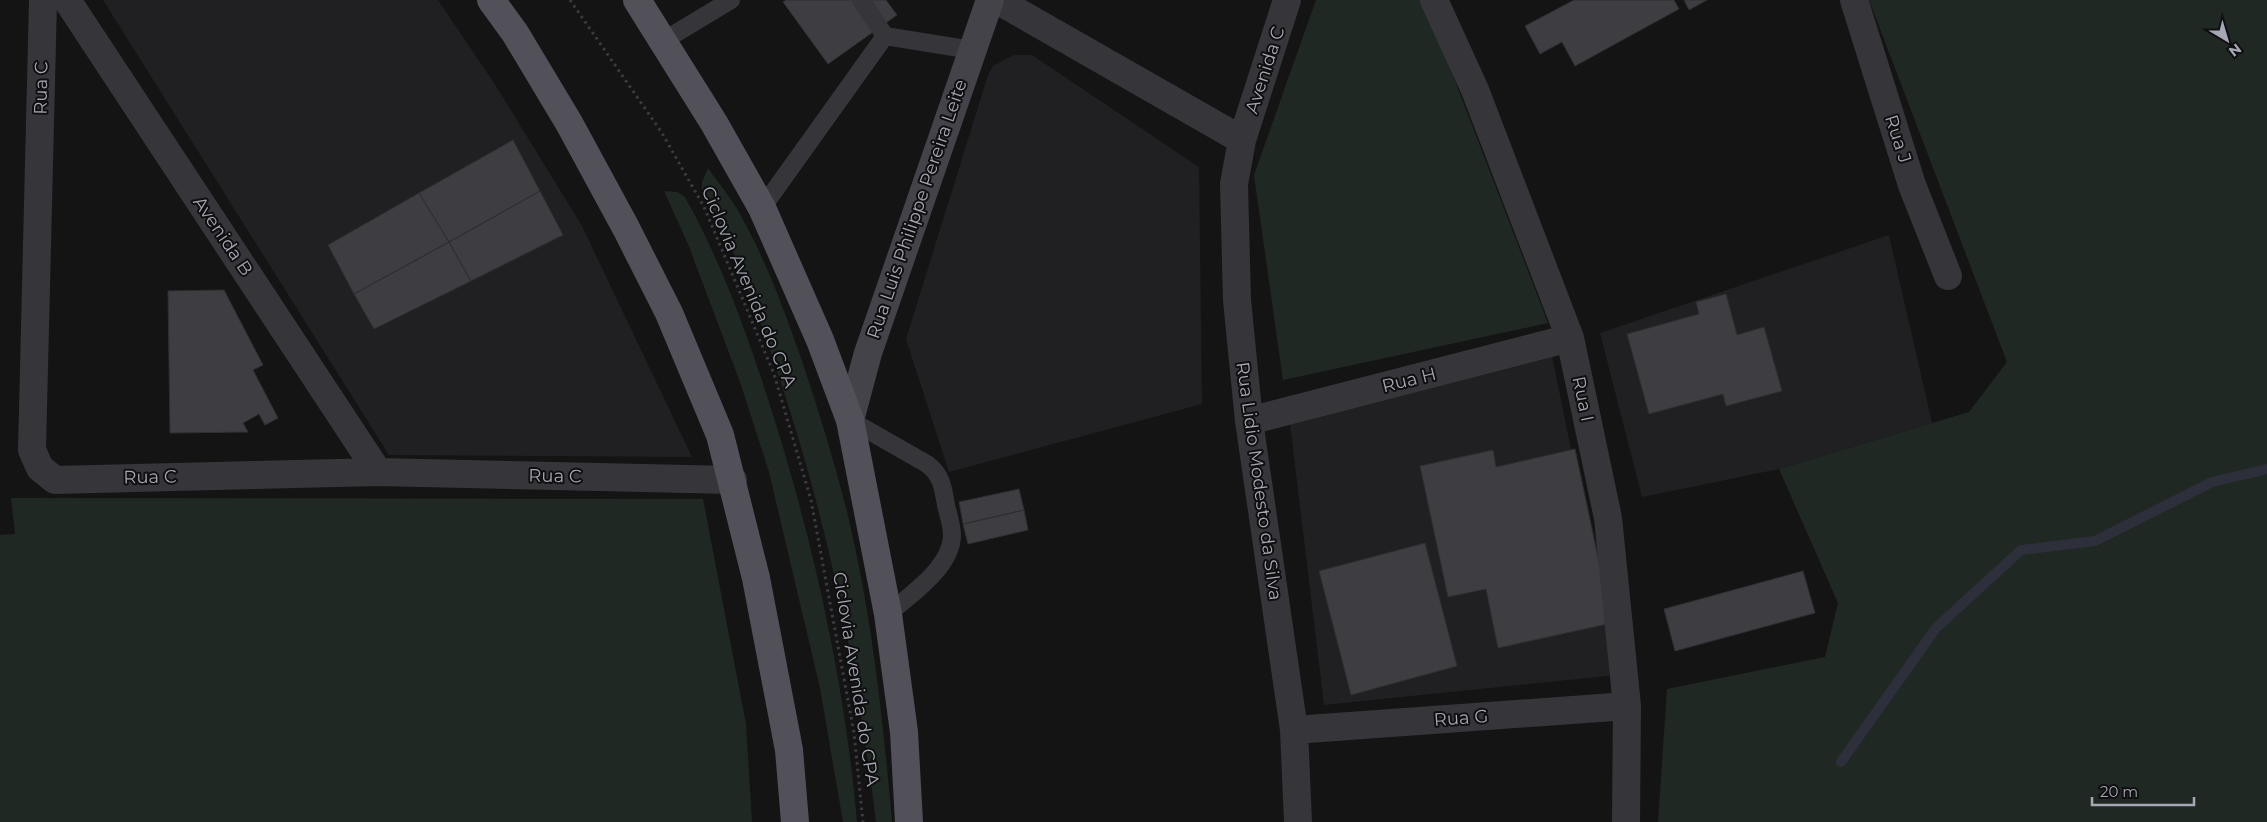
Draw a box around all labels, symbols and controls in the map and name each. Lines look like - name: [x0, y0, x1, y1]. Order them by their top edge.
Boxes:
- north arrow: [2202, 15, 2252, 65]
- street label: Avenida C: [1241, 24, 1289, 116]
- text: N: [2225, 40, 2245, 61]
- street label: Rua C: [30, 61, 52, 115]
- street label: Rua Luis Philippe Pereira Leite: [862, 76, 972, 342]
- street label: Rua J: [1880, 112, 1916, 166]
- street label: Ciclovia Avenida do CPA: [697, 183, 801, 391]
- street label: Avenida B: [188, 192, 258, 280]
- street label: Rua Lidio Modesto da Silva: [1231, 360, 1287, 602]
- street label: Rua H: [1380, 363, 1438, 397]
- street label: Rua I: [1567, 374, 1599, 424]
- street label: Rua C: [528, 465, 582, 487]
- street label: Rua C: [123, 466, 177, 488]
- street label: Ciclovia Avenida do CPA: [828, 570, 884, 788]
- street label: Rua G: [1433, 705, 1489, 731]
- scale bar: [2092, 774, 2194, 806]
- text: 20 m: [2100, 782, 2138, 801]

